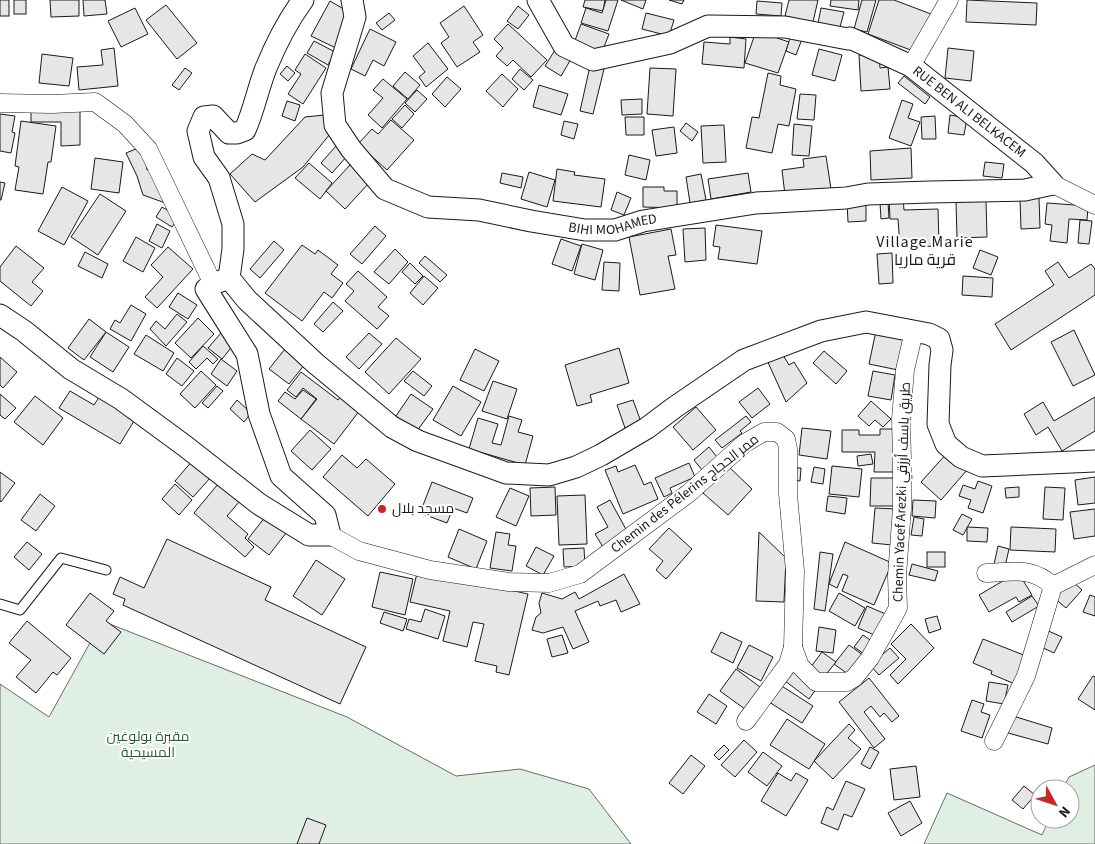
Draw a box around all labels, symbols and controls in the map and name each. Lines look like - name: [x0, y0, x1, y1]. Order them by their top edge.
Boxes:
- street label: RUE BEN ALI BELKACEM: [908, 61, 1030, 163]
- street label: BIHI MOHAMED: [567, 209, 658, 241]
- district label: Village Marie قرية ماريا: [876, 231, 974, 271]
- street label: Chemin Yacef Arezki طريق ياسف أرزقي: [888, 382, 917, 602]
- street label: Chemin des Pélerins ممر الحجاج: [607, 430, 763, 558]
- place label: مسجد بلال: [392, 499, 454, 519]
- marker: مسجد بلال: [376, 503, 388, 515]
- park label: مقبرة بولوغين المسيحية: [106, 727, 190, 763]
- north arrow: [1030, 779, 1080, 829]
- text: N: [1054, 802, 1075, 822]

